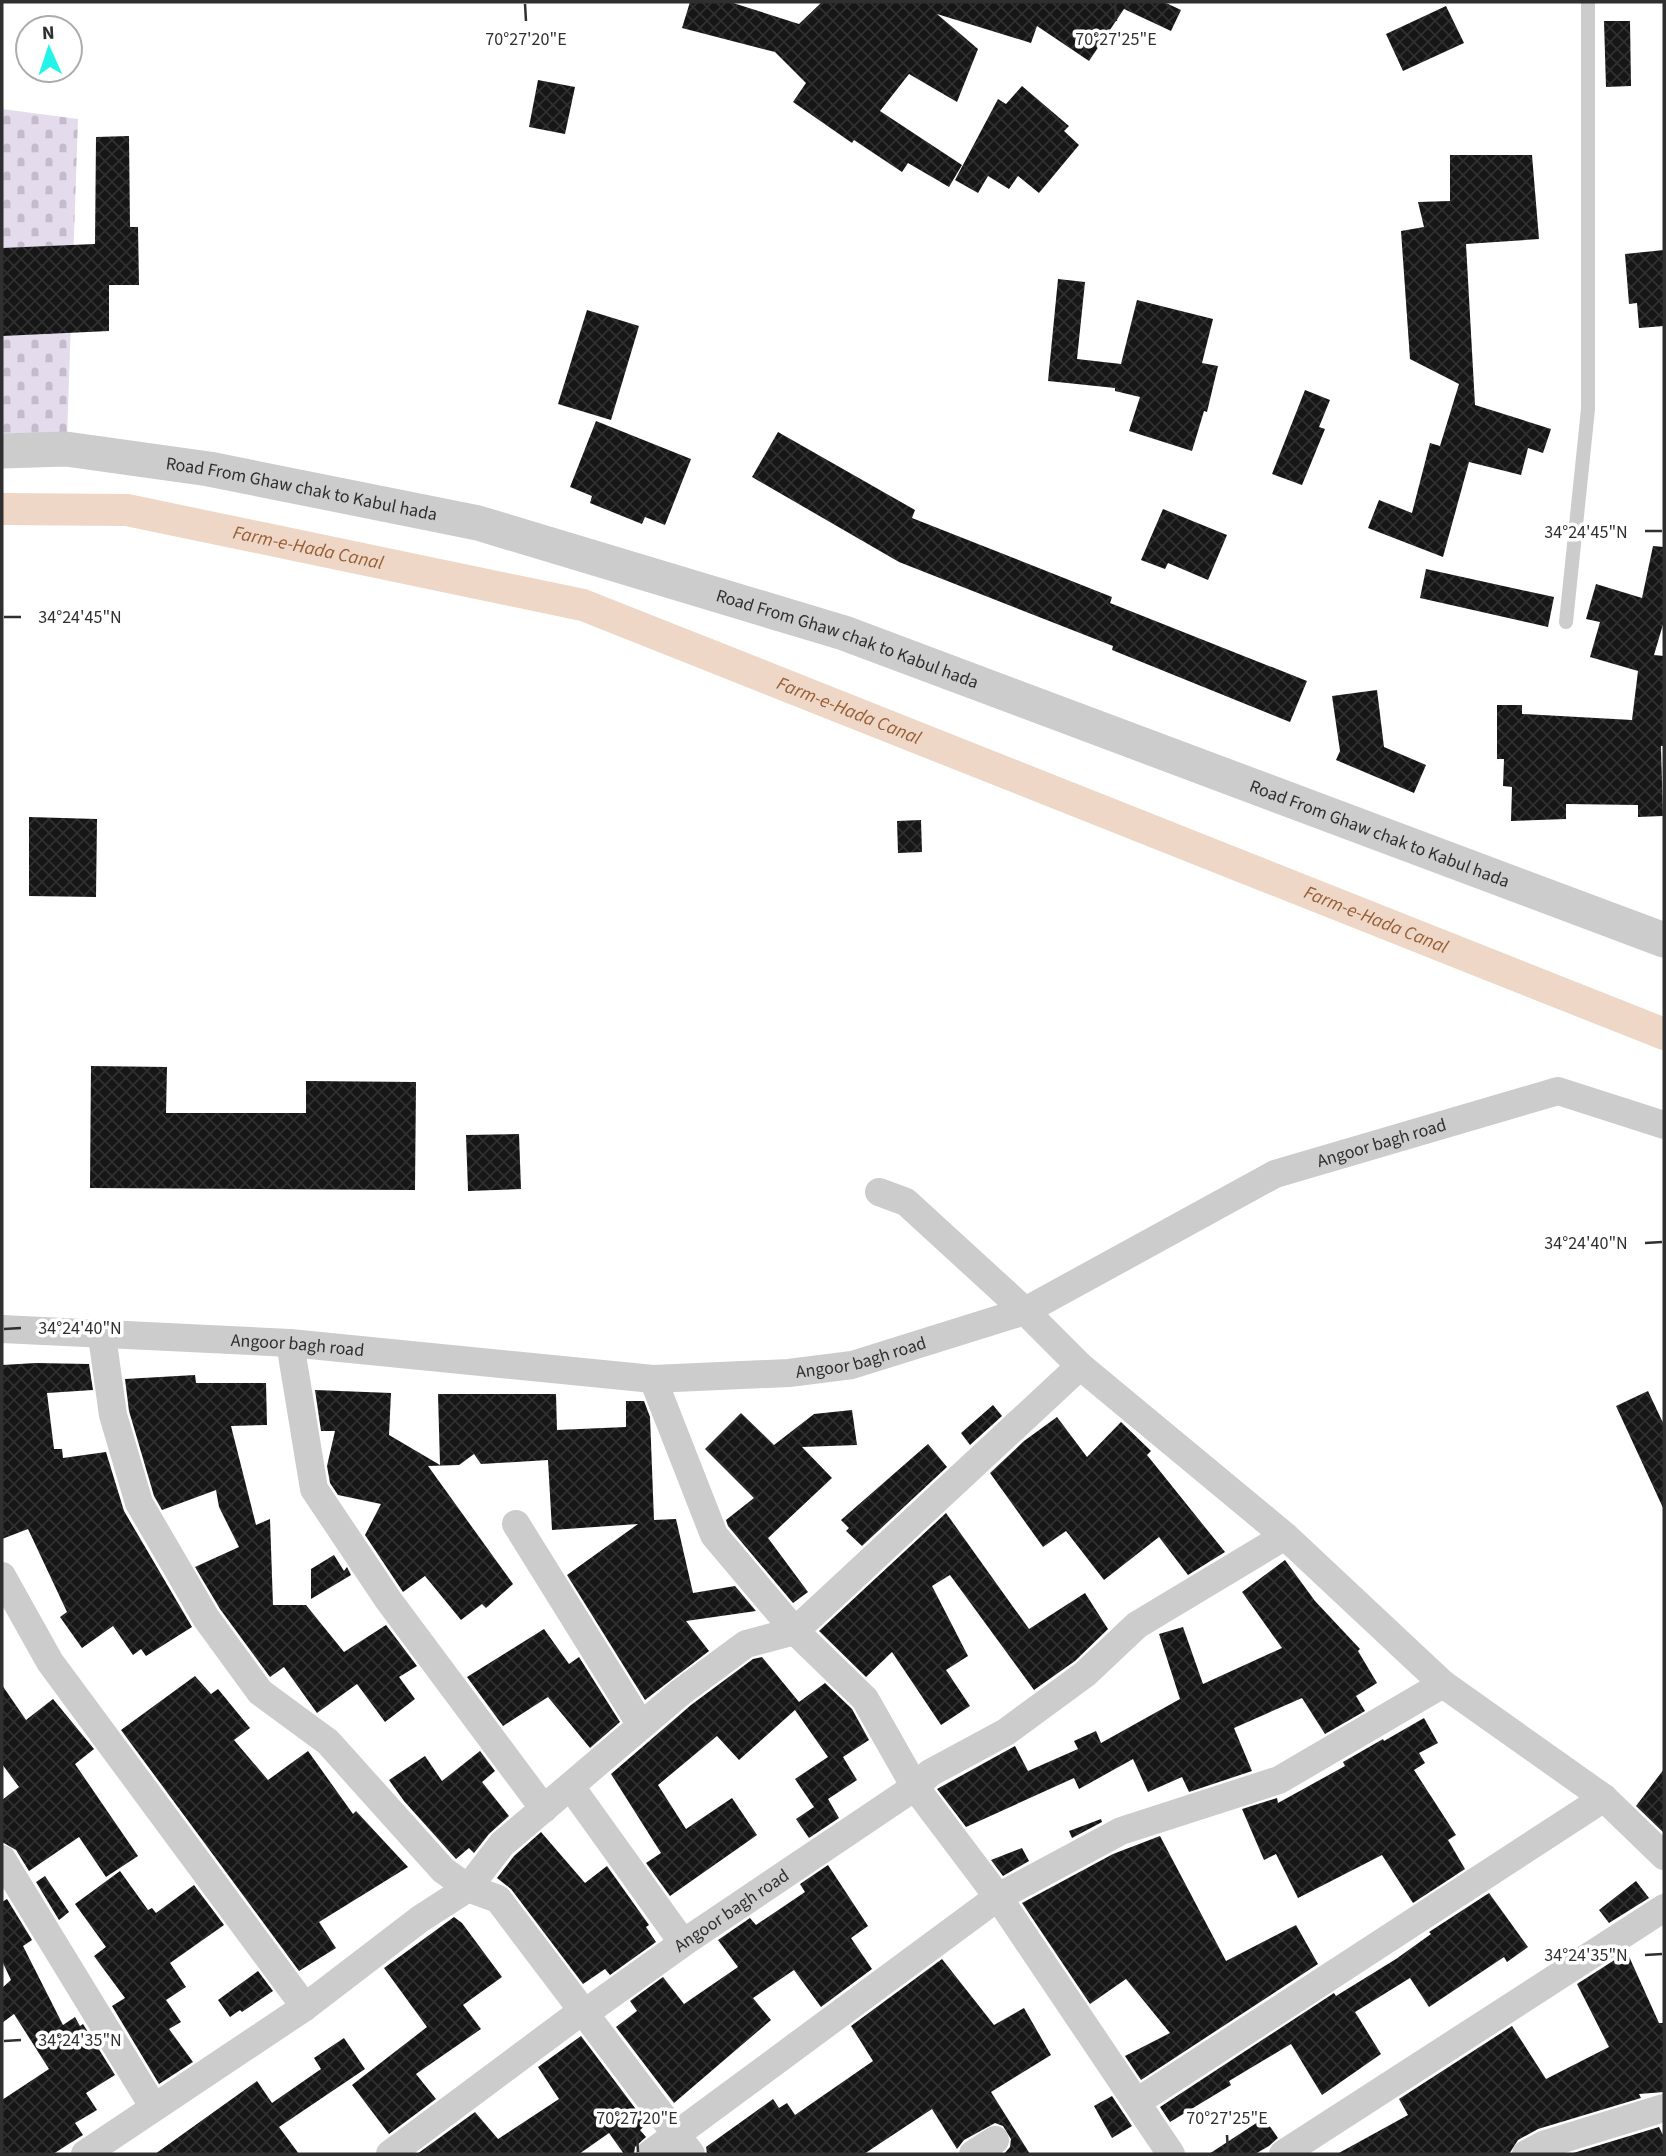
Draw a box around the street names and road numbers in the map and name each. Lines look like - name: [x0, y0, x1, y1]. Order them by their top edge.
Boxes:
- street label: Road From Ghaw chak to Kabul hada: [164, 451, 440, 527]
- street label: Road From Ghaw chak to Kabul hada: [713, 583, 982, 695]
- street label: Road From Ghaw chak to Kabul hada: [1246, 773, 1513, 894]
- street label: Angoor bagh road: [1314, 1112, 1449, 1174]
- street label: Angoor bagh road: [230, 1328, 365, 1363]
- street label: Angoor bagh road: [794, 1330, 929, 1385]
- street label: Angoor bagh road: [669, 1863, 794, 1958]

